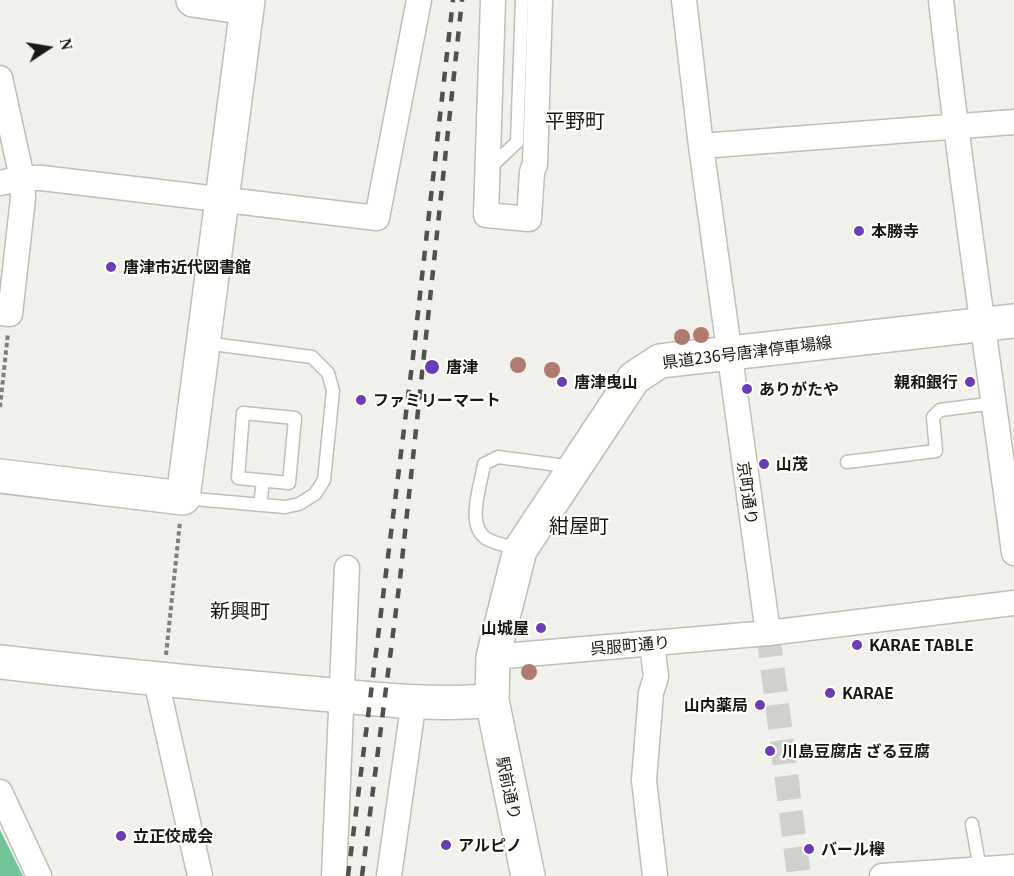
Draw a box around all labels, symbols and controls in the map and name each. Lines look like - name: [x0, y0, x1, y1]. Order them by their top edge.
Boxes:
- north arrow: [18, 18, 78, 78]
- text: N: [57, 37, 76, 52]
- district label: 平野町: [545, 108, 605, 132]
- place label: 本勝寺: [871, 221, 919, 241]
- marker: 本勝寺: [852, 224, 866, 238]
- place label: 唐津市近代図書館: [123, 257, 251, 277]
- marker: 唐津市近代図書館: [104, 260, 118, 274]
- street label: 県道236号唐津停車場線: [661, 332, 833, 372]
- place label: 唐津: [446, 357, 478, 377]
- marker: 唐津: [423, 358, 441, 376]
- place label: 唐津曳山: [574, 372, 638, 392]
- place label: 親和銀行: [894, 372, 958, 392]
- marker: 唐津曳山: [555, 375, 569, 389]
- marker: 親和銀行: [963, 375, 977, 389]
- place label: ありがたや: [759, 379, 839, 399]
- marker: ありがたや: [740, 382, 754, 396]
- place label: ファミリーマート: [373, 390, 501, 410]
- marker: ファミリーマート: [354, 393, 368, 407]
- place label: 山茂: [776, 454, 808, 474]
- marker: 山茂: [757, 457, 771, 471]
- street label: 京町通り: [734, 460, 762, 526]
- district label: 紺屋町: [549, 513, 609, 537]
- district label: 新興町: [210, 598, 270, 622]
- place label: 山城屋: [481, 618, 529, 638]
- marker: 山城屋: [534, 621, 548, 635]
- street label: 呉服町通り: [589, 632, 671, 658]
- place label: KARAE TABLE: [869, 635, 974, 655]
- marker: KARAE TABLE: [850, 638, 864, 652]
- place label: KARAE: [842, 683, 894, 703]
- marker: KARAE: [823, 686, 837, 700]
- place label: 山内薬局: [684, 695, 748, 715]
- marker: 山内薬局: [753, 698, 767, 712]
- place label: 川島豆腐店 ざる豆腐: [782, 741, 930, 761]
- marker: 川島豆腐店 ざる豆腐: [763, 744, 777, 758]
- street label: 駅前通り: [493, 755, 525, 821]
- place label: 立正佼成会: [133, 826, 213, 846]
- marker: 立正佼成会: [114, 829, 128, 843]
- place label: アルピノ: [458, 835, 522, 855]
- marker: アルピノ: [439, 838, 453, 852]
- place label: バール欅: [821, 839, 885, 859]
- marker: バール欅: [802, 842, 816, 856]

